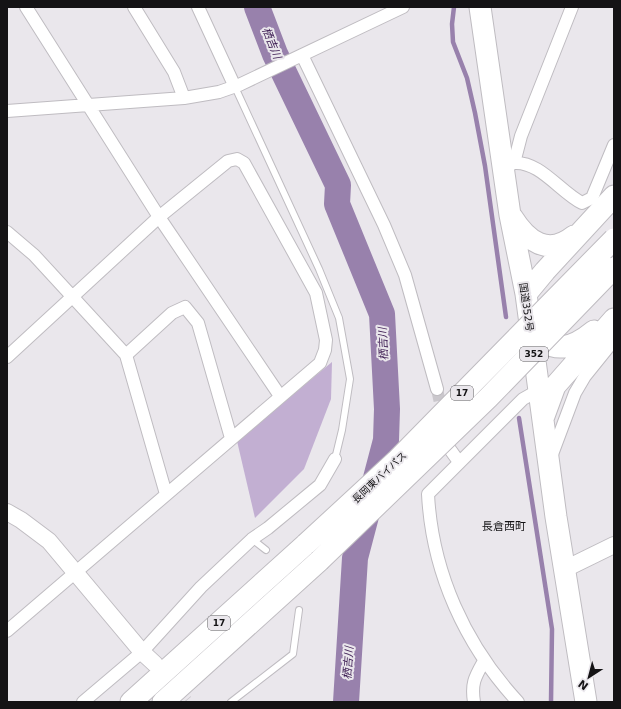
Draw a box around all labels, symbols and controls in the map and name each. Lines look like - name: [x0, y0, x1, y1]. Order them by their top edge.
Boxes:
- water label: 栖吉川: [259, 25, 284, 62]
- street label: 国道352号: [518, 282, 535, 332]
- water label: 栖吉川: [376, 326, 391, 361]
- road number: 352: [520, 347, 548, 361]
- road number: 17: [451, 386, 473, 400]
- street label: 長岡東バイパス: [350, 450, 409, 505]
- district label: 長倉西町: [482, 520, 526, 533]
- road number: 17: [208, 616, 230, 630]
- water label: 栖吉川: [341, 645, 356, 680]
- north arrow: [569, 657, 609, 697]
- text: N: [576, 677, 591, 693]

